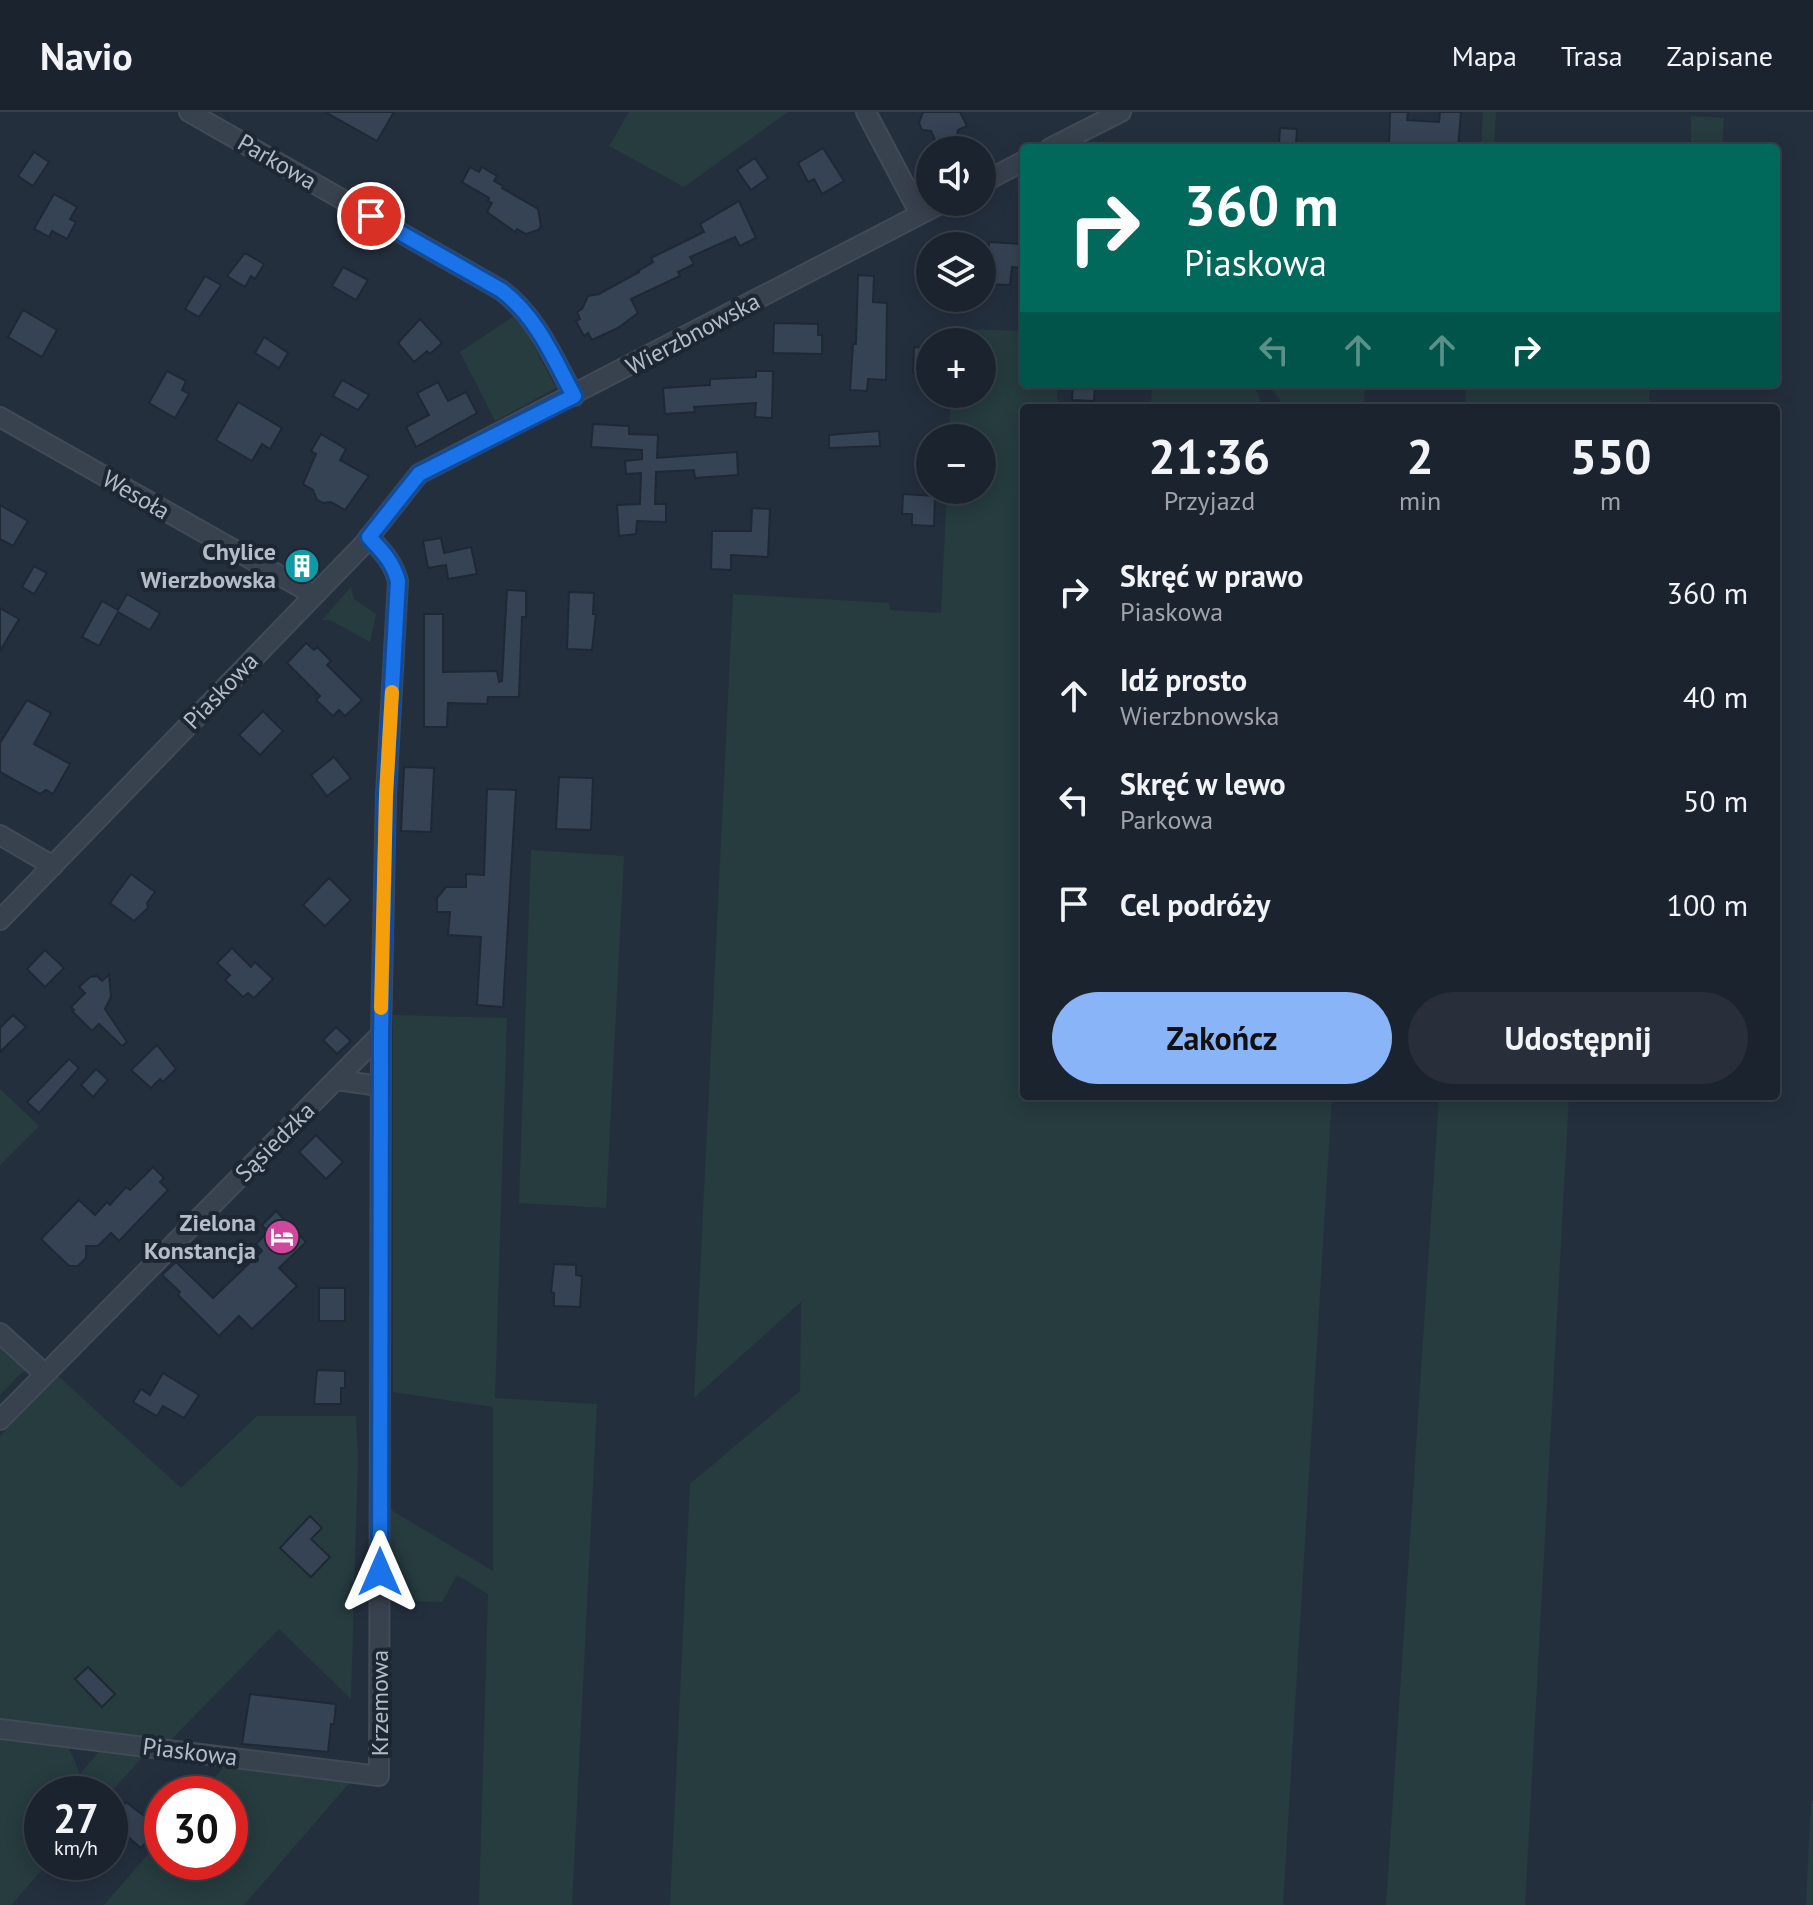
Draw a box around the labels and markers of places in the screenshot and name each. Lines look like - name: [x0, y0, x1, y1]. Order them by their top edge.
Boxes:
- pin: [337, 182, 405, 250]
- place label: Chylice Wierzbowska: [141, 536, 276, 595]
- building icon: Chylice Wierzbowska: [283, 547, 321, 585]
- place label: Zielona Konstancja: [144, 1207, 256, 1266]
- hotel icon: Zielona Konstancja: [263, 1218, 301, 1256]

